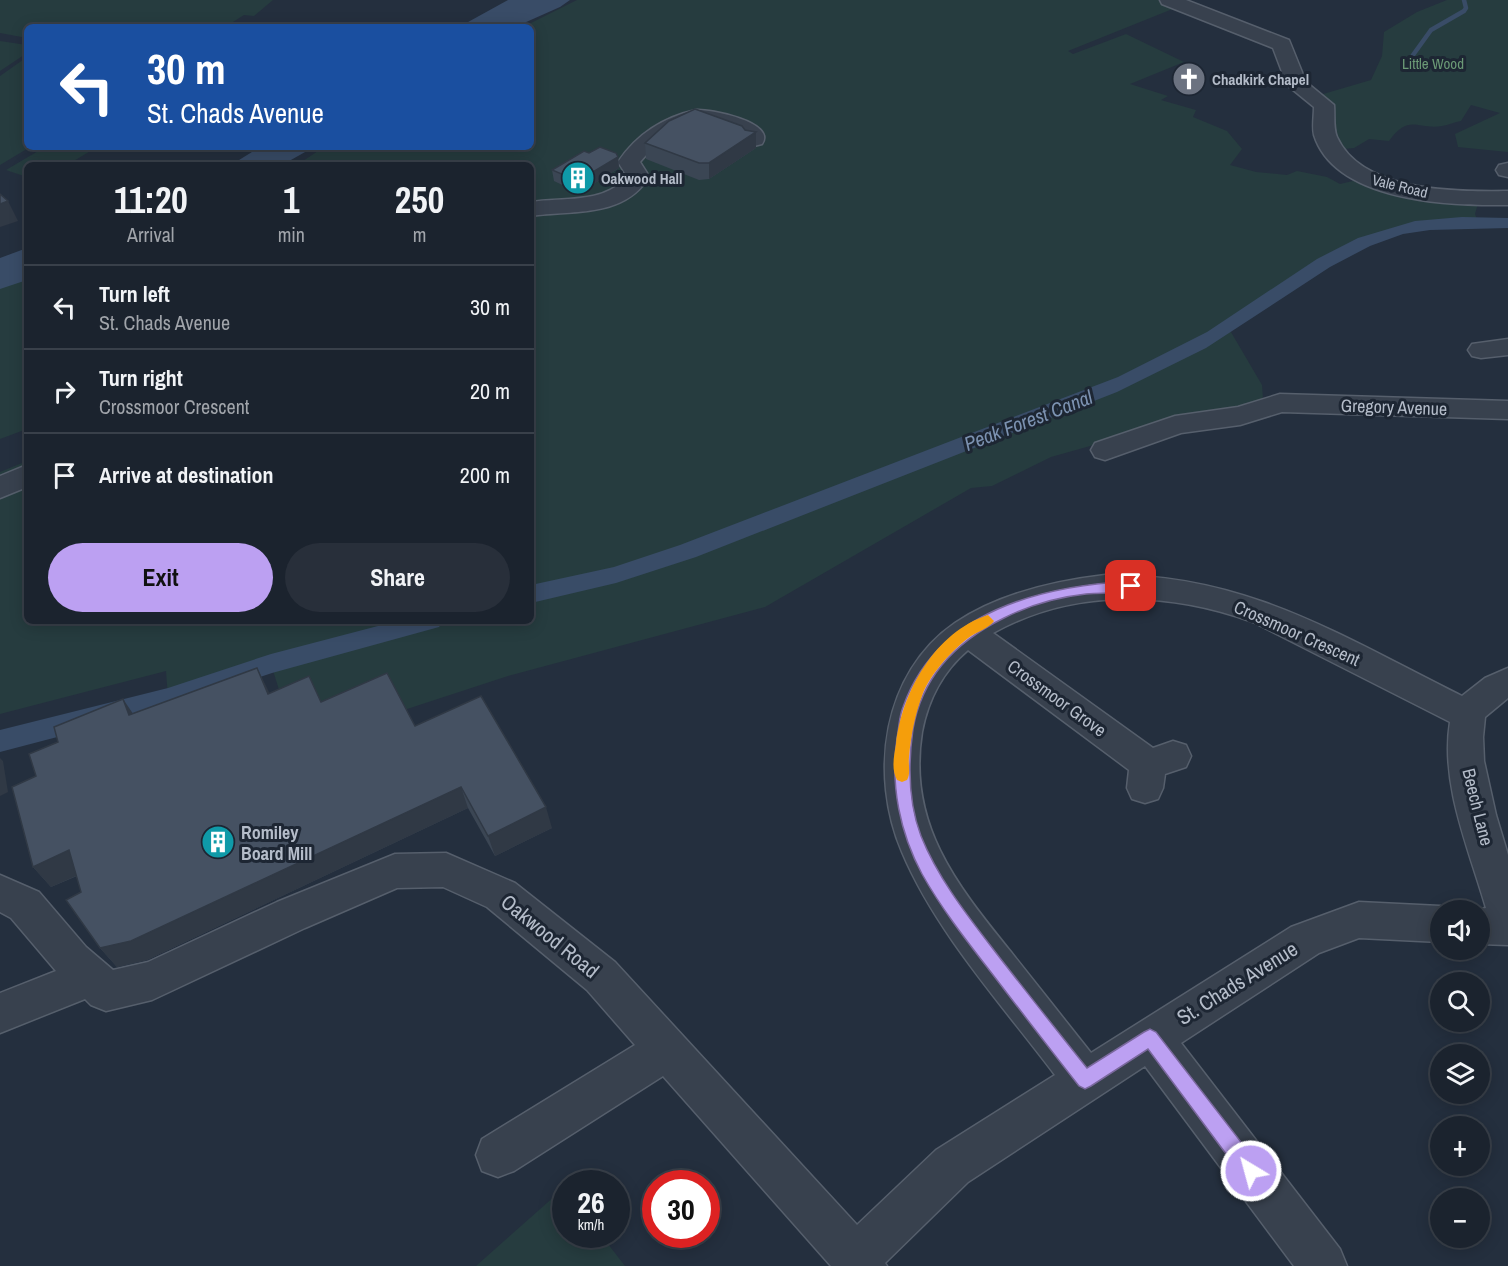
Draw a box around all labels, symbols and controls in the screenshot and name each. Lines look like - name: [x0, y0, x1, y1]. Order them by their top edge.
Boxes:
- text: 30 m: [147, 41, 226, 97]
- icon: left: [48, 48, 126, 126]
- park label: Little Wood: [1402, 53, 1464, 74]
- church icon: Chadkirk Chapel: [1171, 61, 1207, 97]
- place label: Chadkirk Chapel: [1212, 69, 1309, 90]
- text: St. Chads Avenue: [147, 95, 324, 131]
- building icon: Oakwood Hall: [560, 160, 596, 196]
- place label: Oakwood Hall: [601, 168, 682, 189]
- street label: Vale Road: [1370, 169, 1430, 203]
- text: 11:20: [114, 176, 188, 224]
- text: 1: [283, 176, 300, 224]
- text: 250: [395, 176, 444, 224]
- text: Arrival: [127, 221, 175, 248]
- text: min: [278, 221, 305, 248]
- text: m: [413, 221, 426, 248]
- text: Turn left: [99, 279, 170, 309]
- icon: left: [48, 291, 81, 324]
- text: 30 m: [470, 292, 510, 322]
- text: St. Chads Avenue: [99, 309, 230, 336]
- text: Turn right: [99, 363, 183, 393]
- icon: right: [48, 375, 81, 408]
- text: 20 m: [470, 376, 510, 406]
- water label: Peak Forest Canal: [960, 383, 1096, 457]
- text: Crossmoor Crescent: [99, 393, 249, 420]
- street label: Gregory Avenue: [1340, 393, 1448, 421]
- icon: arrive: [48, 459, 81, 492]
- text: Arrive at destination: [99, 460, 273, 490]
- text: 200 m: [460, 460, 510, 490]
- button: Exit: [48, 543, 273, 612]
- button: Share: [285, 543, 510, 612]
- pin: [1105, 560, 1156, 611]
- icon: arrive: [1114, 569, 1147, 602]
- street label: Crossmoor Crescent: [1230, 594, 1364, 672]
- street label: Crossmoor Grove: [1003, 654, 1111, 742]
- street label: Beech Lane: [1456, 766, 1500, 848]
- place label: Romiley Board Mill: [241, 820, 312, 866]
- building icon: Romiley Board Mill: [200, 824, 236, 860]
- street label: Oakwood Road: [495, 887, 605, 985]
- map controls: [1430, 900, 1490, 1248]
- button: sound: [1430, 900, 1490, 960]
- street label: St. Chads Avenue: [1171, 934, 1303, 1032]
- button: search: [1430, 972, 1490, 1032]
- button: layers: [1430, 1044, 1490, 1104]
- button: +: [1430, 1116, 1490, 1176]
- position arrow: [1219, 1139, 1283, 1203]
- speed limit sign: 30: [642, 1170, 720, 1248]
- text: 26: [577, 1182, 605, 1222]
- button: −: [1430, 1188, 1490, 1248]
- text: km/h: [578, 1214, 604, 1235]

